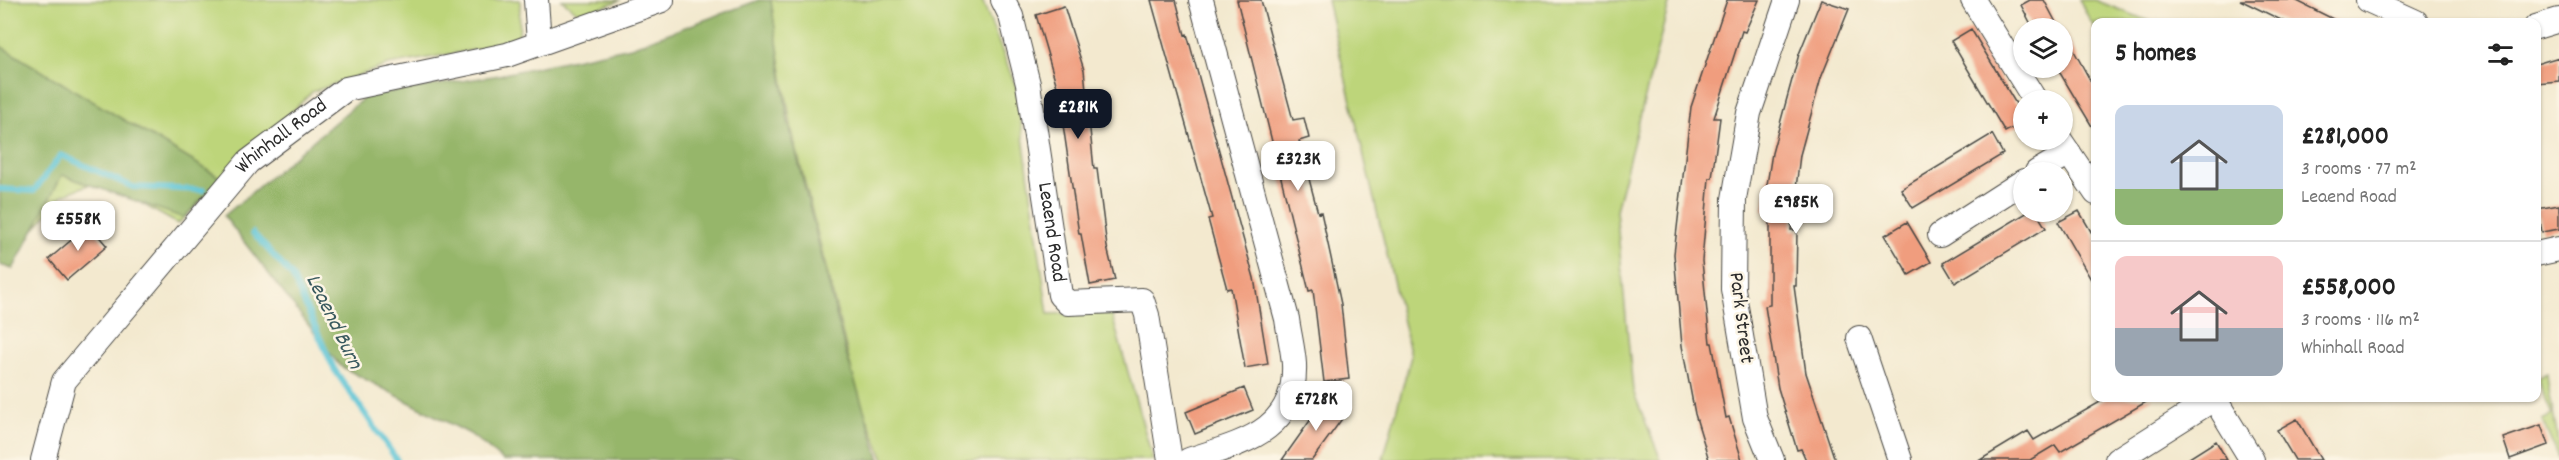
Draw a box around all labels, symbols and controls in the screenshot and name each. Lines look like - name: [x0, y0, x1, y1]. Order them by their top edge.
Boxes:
- map controls: [2013, 18, 2073, 222]
- button: layers: [2013, 18, 2073, 78]
- text: 5 homes: [2115, 36, 2197, 73]
- icon: filters: [2484, 38, 2517, 71]
- pin: £281K: [1036, 89, 1120, 140]
- button: +: [2013, 90, 2073, 150]
- street label: Whinhall Road: [229, 92, 334, 181]
- text: £281K: [1058, 94, 1098, 122]
- text: £281,000: [2301, 119, 2389, 156]
- icon: home: [2163, 129, 2235, 201]
- pin: £323K: [1256, 141, 1340, 192]
- text: £323K: [1275, 146, 1321, 174]
- text: 3 rooms · 77 m²: [2301, 156, 2417, 184]
- button: −: [2013, 162, 2073, 222]
- street label: Leaend Road: [1028, 180, 1073, 284]
- pin: £985K: [1754, 184, 1838, 235]
- text: Leaend Road: [2301, 184, 2397, 212]
- text: £985K: [1773, 189, 1819, 217]
- pin: £558K: [36, 201, 120, 252]
- text: £558K: [55, 206, 101, 234]
- water label: Leaend Burn: [297, 269, 370, 376]
- text: £558,000: [2301, 270, 2396, 307]
- street label: Park Street: [1720, 271, 1761, 366]
- icon: home: [2163, 280, 2235, 352]
- text: 3 rooms · 116 m²: [2301, 307, 2420, 335]
- text: Whinhall Road: [2301, 335, 2405, 363]
- pin: £728K: [1274, 381, 1358, 432]
- text: £728K: [1294, 386, 1338, 414]

